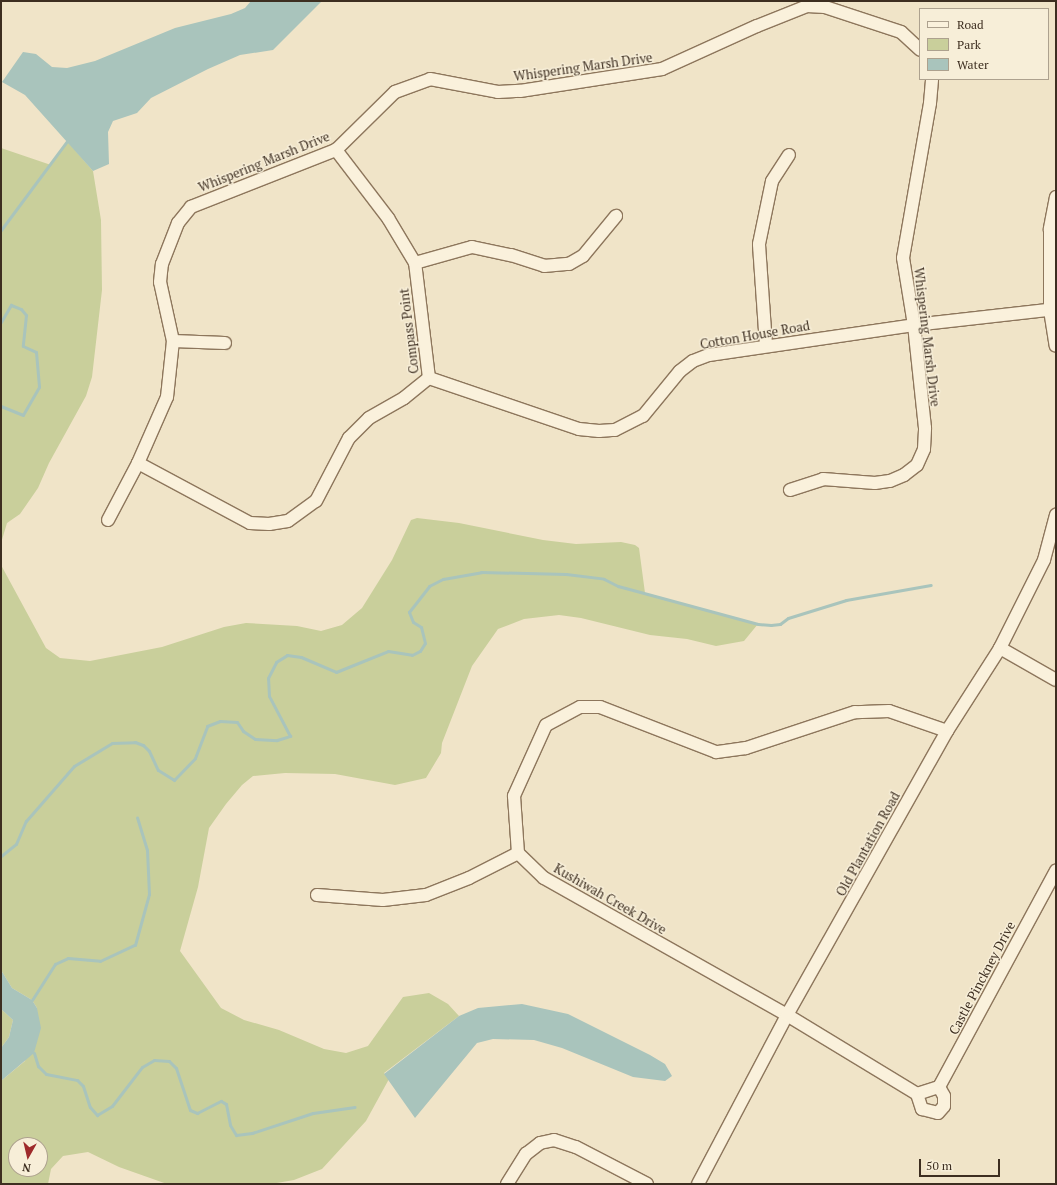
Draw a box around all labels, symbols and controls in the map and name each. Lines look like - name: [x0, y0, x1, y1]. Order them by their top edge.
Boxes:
- legend: [919, 8, 1049, 80]
- text: Road: [957, 17, 984, 32]
- text: Park: [957, 37, 981, 52]
- street label: Whispering Marsh Drive: [513, 50, 653, 84]
- text: Water: [957, 57, 989, 72]
- street label: Whispering Marsh Drive: [196, 129, 332, 195]
- street label: Whispering Marsh Drive: [911, 267, 943, 407]
- street label: Compass Point: [396, 287, 422, 375]
- street label: Cotton House Road: [699, 318, 811, 352]
- street label: Old Plantation Road: [833, 789, 903, 899]
- street label: Kushiwah Creek Drive: [551, 860, 669, 938]
- street label: Castle Pinckney Drive: [946, 919, 1018, 1037]
- north arrow: [8, 1137, 48, 1177]
- scale bar: [921, 1151, 1002, 1177]
- text: 50 m: [926, 1158, 952, 1173]
- text: N: [21, 1160, 32, 1175]

